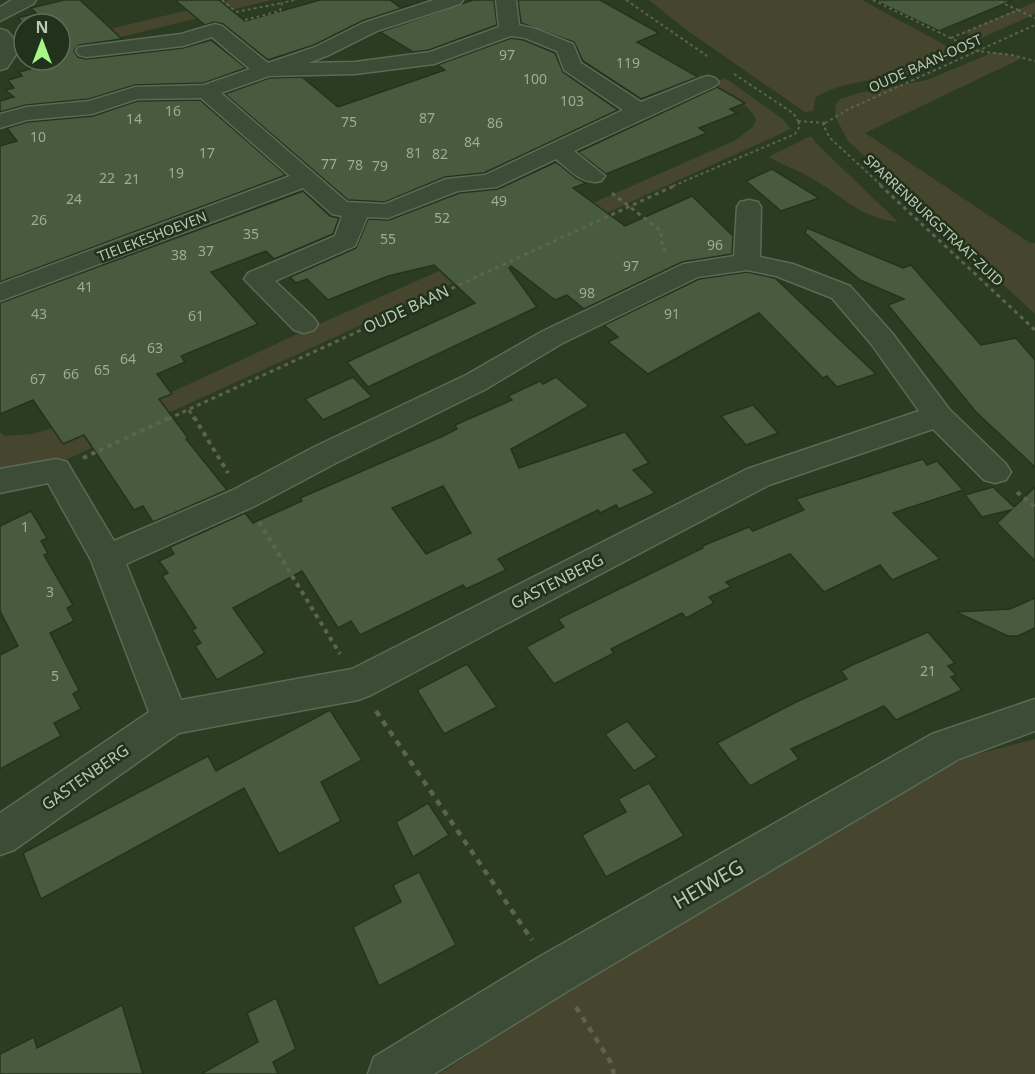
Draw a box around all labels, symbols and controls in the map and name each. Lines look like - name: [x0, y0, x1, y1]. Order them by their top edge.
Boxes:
- north arrow: [12, 12, 72, 72]
- text: N: [35, 16, 49, 38]
- street label: OUDE BAAN-OOST: [865, 29, 985, 97]
- house number: 97: [499, 45, 515, 64]
- house number: 119: [616, 53, 640, 72]
- house number: 100: [523, 69, 547, 88]
- house number: 103: [560, 91, 584, 110]
- house number: 16: [165, 101, 181, 120]
- house number: 87: [419, 108, 435, 127]
- house number: 14: [126, 109, 142, 128]
- house number: 75: [341, 112, 357, 131]
- house number: 86: [487, 113, 503, 132]
- house number: 10: [30, 127, 46, 146]
- house number: 84: [464, 132, 480, 151]
- house number: 17: [199, 143, 215, 162]
- house number: 81: [406, 143, 422, 162]
- house number: 82: [432, 144, 448, 163]
- street label: SPARRENBURGSTRAAT-ZUID: [860, 150, 1008, 290]
- house number: 77: [321, 154, 337, 173]
- house number: 78: [347, 155, 363, 174]
- house number: 79: [372, 156, 388, 175]
- house number: 19: [168, 163, 184, 182]
- house number: 22: [99, 168, 115, 187]
- house number: 21: [124, 169, 140, 188]
- house number: 24: [66, 189, 82, 208]
- house number: 49: [491, 191, 507, 210]
- street label: TIELEKESHOEVEN: [95, 206, 209, 266]
- house number: 52: [434, 208, 450, 227]
- house number: 26: [31, 210, 47, 229]
- house number: 35: [243, 224, 259, 243]
- house number: 55: [380, 229, 396, 248]
- house number: 96: [707, 235, 723, 254]
- house number: 37: [198, 241, 214, 260]
- house number: 38: [171, 245, 187, 264]
- house number: 97: [623, 256, 639, 275]
- house number: 41: [77, 277, 93, 296]
- street label: OUDE BAAN: [360, 280, 452, 338]
- house number: 98: [579, 283, 595, 302]
- house number: 43: [31, 304, 47, 323]
- house number: 91: [664, 304, 680, 323]
- house number: 61: [188, 306, 204, 325]
- house number: 63: [147, 338, 163, 357]
- house number: 64: [120, 349, 136, 368]
- house number: 65: [94, 360, 110, 379]
- house number: 66: [63, 364, 79, 383]
- house number: 67: [30, 369, 46, 388]
- house number: 1: [21, 517, 29, 536]
- street label: GASTENBERG: [507, 548, 607, 614]
- house number: 3: [46, 582, 54, 601]
- house number: 21: [920, 661, 936, 680]
- house number: 5: [51, 666, 59, 685]
- street label: GASTENBERG: [37, 739, 133, 815]
- street label: HEIWEG: [668, 853, 748, 915]

